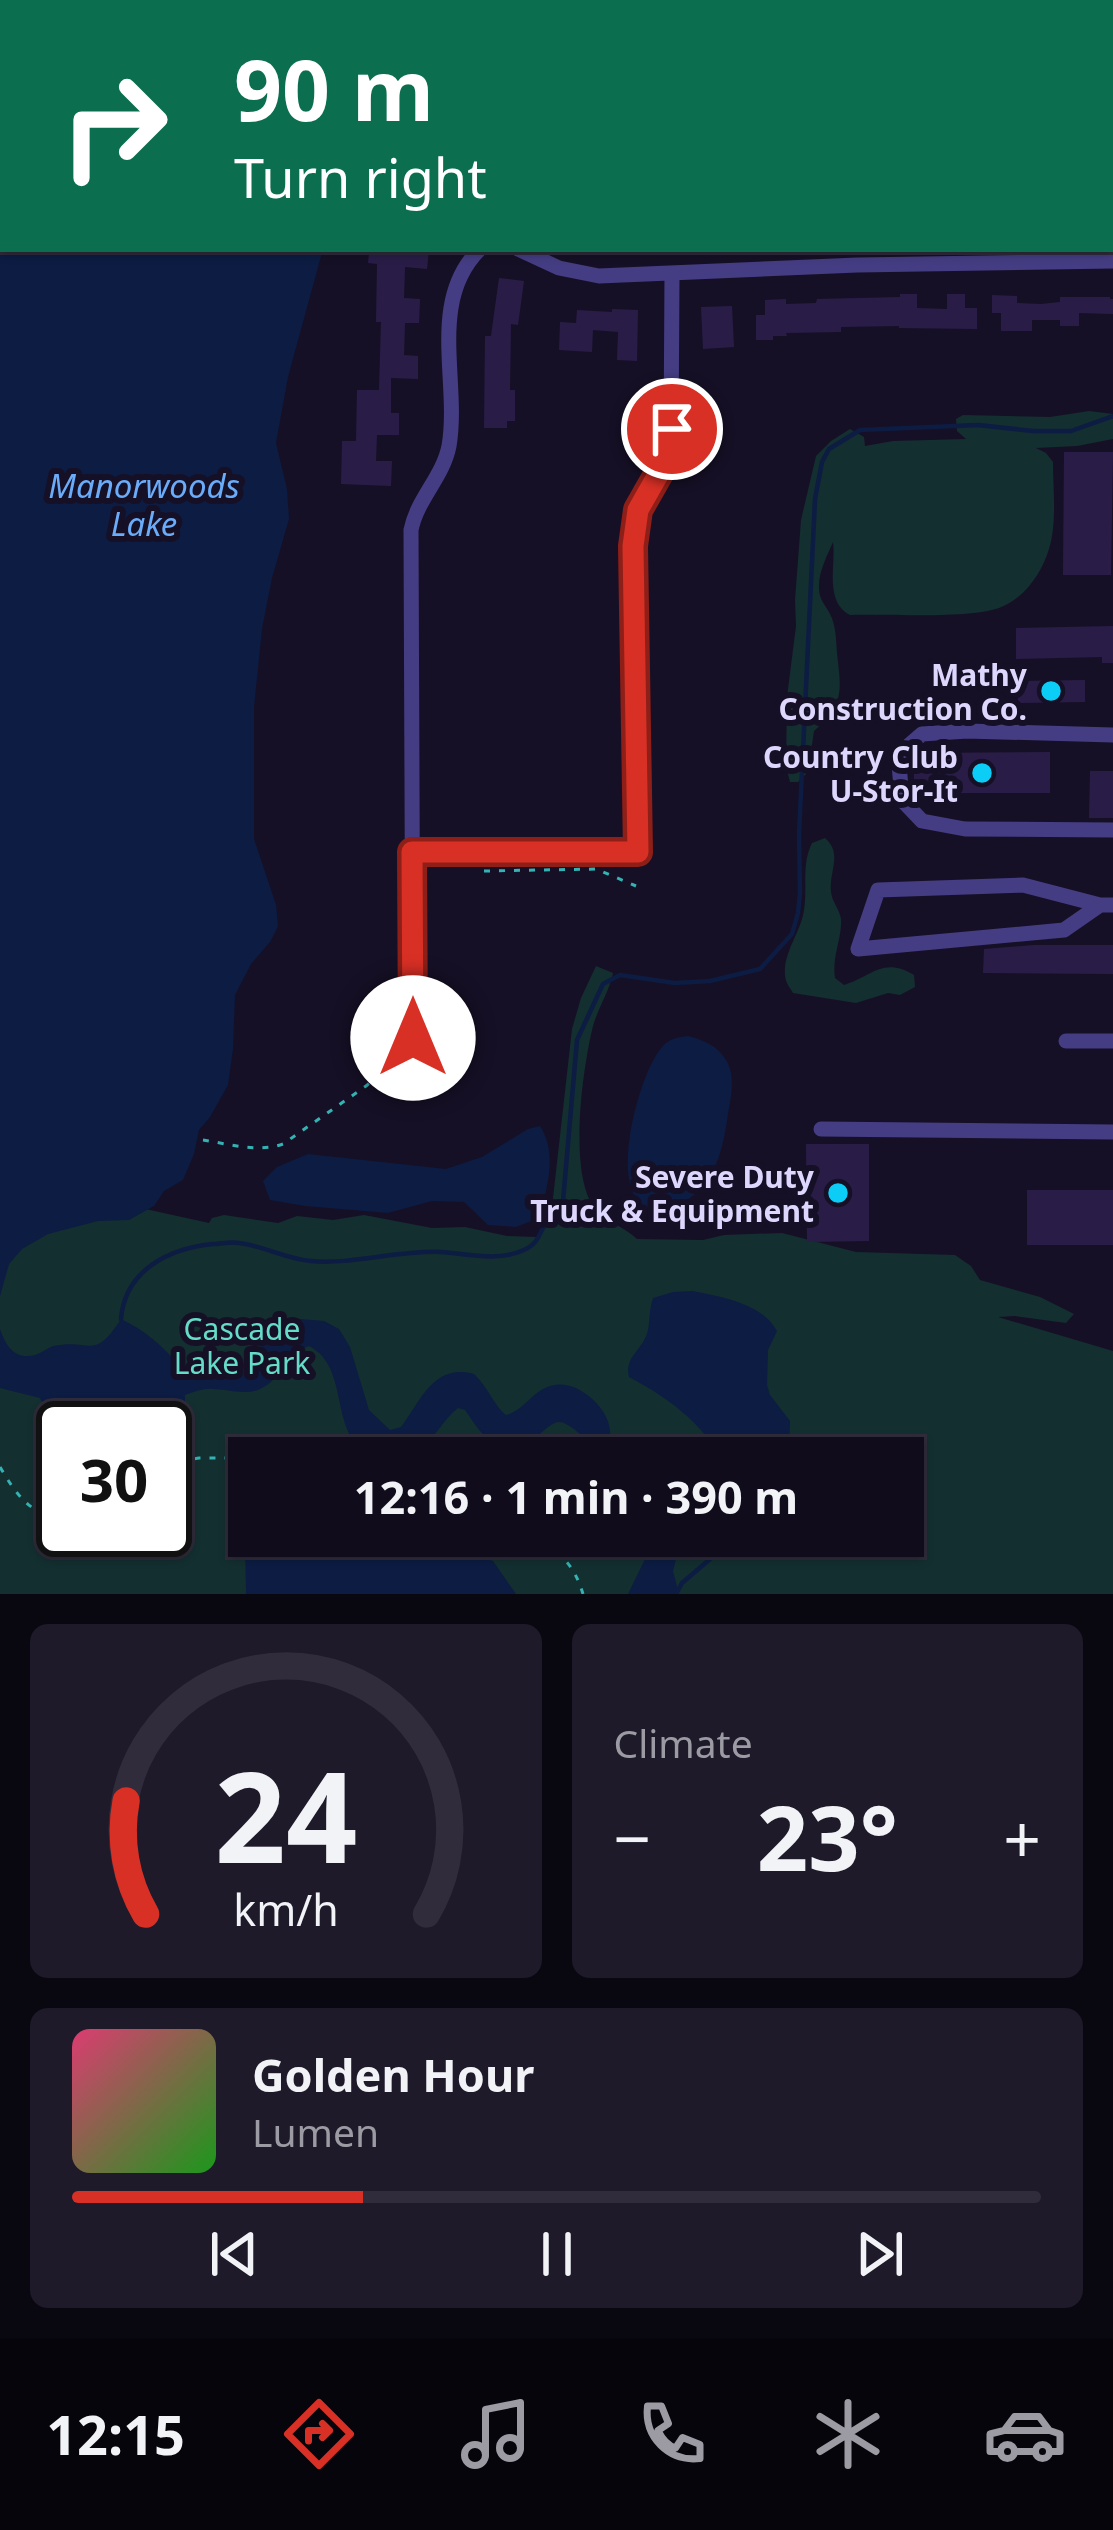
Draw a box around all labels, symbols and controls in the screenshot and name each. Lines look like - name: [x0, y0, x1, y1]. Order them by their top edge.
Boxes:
- text: 90 m: [234, 31, 434, 146]
- icon: right: [36, 48, 192, 204]
- text: Turn right: [234, 140, 487, 214]
- pin: [621, 378, 723, 480]
- icon: arrive: [639, 396, 705, 462]
- water label: Manorwoods Lake: [48, 463, 240, 546]
- place label: Mathy Construction Co.: [779, 654, 1028, 729]
- marker: Mathy Construction Co.: [1038, 678, 1064, 704]
- place label: Country Club U-Stor-It: [763, 736, 958, 811]
- marker: Country Club U-Stor-It: [969, 760, 995, 786]
- position arrow: [350, 975, 476, 1101]
- place label: Severe Duty Truck & Equipment: [530, 1156, 815, 1231]
- marker: Severe Duty Truck & Equipment: [825, 1180, 851, 1206]
- park label: Cascade Lake Park: [174, 1308, 310, 1383]
- speed limit sign: 30: [36, 1401, 192, 1557]
- text: 12:16 · 1 min · 390 m: [354, 1466, 798, 1527]
- text: Climate: [614, 1716, 753, 1769]
- text: 24: [214, 1730, 357, 1900]
- text: 23°: [757, 1775, 898, 1897]
- text: −: [614, 1792, 651, 1882]
- text: +: [1003, 1792, 1041, 1882]
- text: km/h: [233, 1880, 338, 1939]
- text: Golden Hour: [252, 2044, 534, 2105]
- text: Lumen: [252, 2105, 379, 2158]
- icon: previous: [201, 2221, 267, 2287]
- icon: pause: [524, 2221, 590, 2287]
- icon: next: [847, 2221, 913, 2287]
- icon: directions: [277, 2392, 361, 2476]
- icon: music: [454, 2392, 538, 2476]
- icon: phone: [630, 2392, 714, 2476]
- icon: climate: [806, 2392, 890, 2476]
- icon: car: [983, 2392, 1067, 2476]
- text: 12:15: [46, 2397, 185, 2471]

